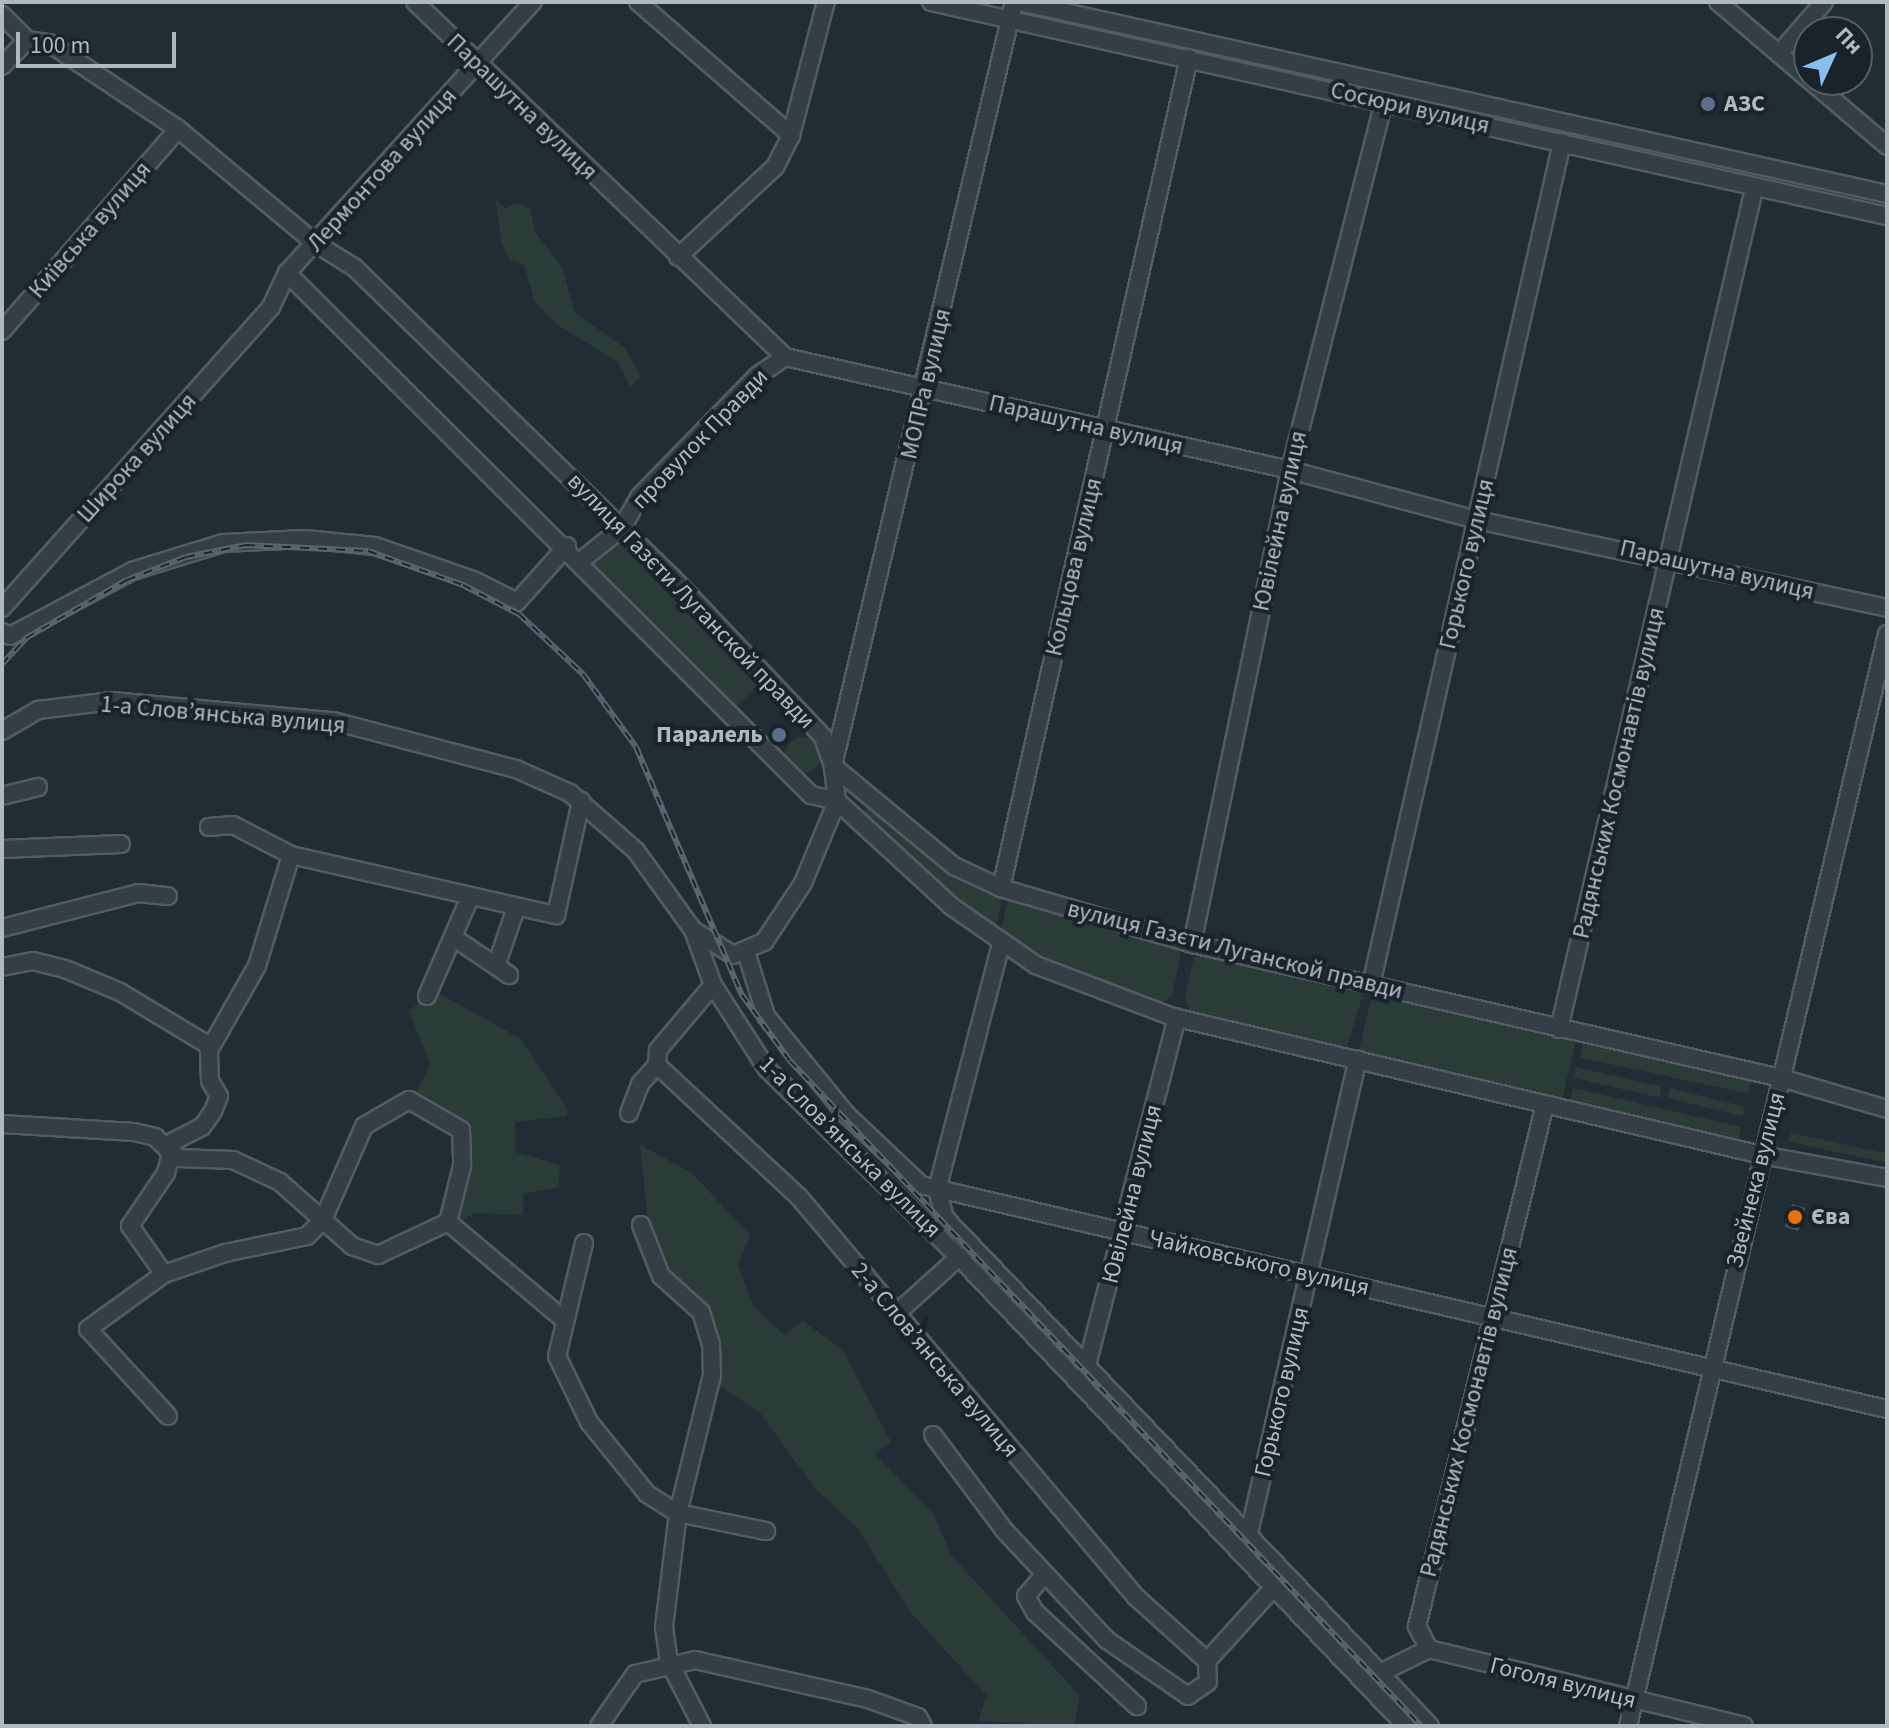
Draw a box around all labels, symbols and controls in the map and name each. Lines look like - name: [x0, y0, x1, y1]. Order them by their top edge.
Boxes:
- scale bar: [20, 16, 180, 66]
- north arrow: [1793, 16, 1873, 96]
- text: Пн: [1828, 20, 1870, 62]
- text: 100 m: [30, 28, 90, 63]
- street label: Парашутна вулиця: [441, 28, 603, 186]
- street label: Сосюри вулиця: [1328, 76, 1492, 140]
- street label: Лермонтова вулиця: [301, 82, 463, 258]
- place label: АЗС: [1724, 90, 1765, 118]
- marker: АЗС: [1699, 95, 1717, 113]
- street label: Київська вулиця: [23, 156, 157, 304]
- street label: МОПРа вулиця: [895, 306, 957, 462]
- street label: провулок Правди: [626, 363, 774, 515]
- street label: Широка вулиця: [71, 387, 203, 529]
- street label: Парашутна вулиця: [986, 389, 1186, 461]
- street label: Ювілейна вулиця: [1247, 428, 1313, 614]
- street label: вулиця Газєти Луганской правди: [561, 467, 821, 735]
- street label: Кольцова вулиця: [1040, 475, 1108, 659]
- street label: Горького вулиця: [1433, 476, 1501, 652]
- street label: Парашутна вулиця: [1617, 534, 1817, 606]
- street label: Радянських Космонавтів вулиця: [1567, 605, 1671, 941]
- street label: 1-а Слов’янська вулиця: [99, 690, 347, 740]
- place label: Паралель: [656, 721, 763, 749]
- marker: Паралель: [770, 726, 788, 744]
- street label: вулиця Газєти Луганской правди: [1064, 894, 1406, 1006]
- street label: 1-а Слов’янська вулиця: [753, 1050, 947, 1244]
- street label: Звейнека вулиця: [1720, 1089, 1792, 1271]
- street label: Ювілейна вулиця: [1096, 1101, 1168, 1287]
- place label: Єва: [1811, 1203, 1850, 1231]
- marker: Єва: [1786, 1208, 1804, 1226]
- street label: Чайковського вулиця: [1146, 1224, 1372, 1302]
- street label: Радянських Космонавтів вулиця: [1414, 1244, 1524, 1580]
- street label: 2-а Слов’янська вулиця: [845, 1257, 1025, 1463]
- street label: Горького вулиця: [1248, 1304, 1316, 1480]
- street label: Гоголя вулиця: [1487, 1651, 1639, 1715]

